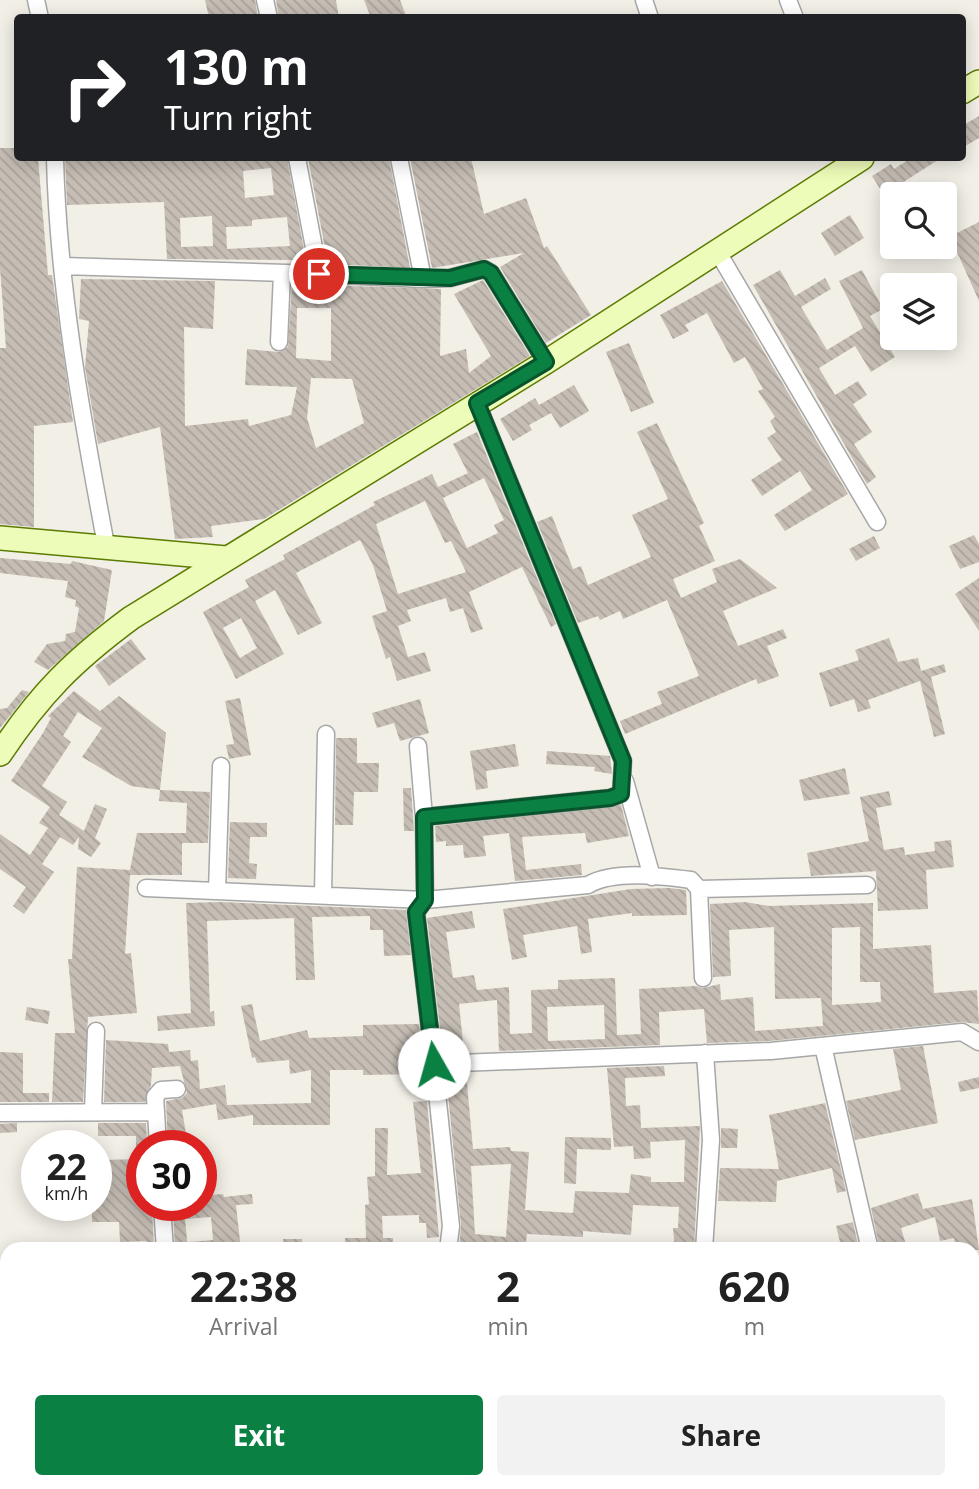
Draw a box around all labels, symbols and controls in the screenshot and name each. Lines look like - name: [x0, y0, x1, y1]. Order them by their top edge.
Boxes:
- text: 130 m: [164, 33, 309, 99]
- icon: right: [49, 42, 140, 133]
- text: Turn right: [164, 96, 312, 139]
- map controls: [880, 182, 957, 350]
- button: search: [880, 182, 957, 259]
- pin: [289, 244, 349, 304]
- icon: arrive: [300, 255, 338, 293]
- button: layers: [880, 273, 957, 350]
- position arrow: [397, 1027, 471, 1101]
- speed limit sign: 30: [126, 1130, 217, 1221]
- text: 22: [46, 1143, 87, 1190]
- text: km/h: [45, 1181, 88, 1205]
- text: 22:38: [190, 1257, 298, 1314]
- text: 2: [496, 1257, 520, 1314]
- text: 620: [718, 1257, 790, 1314]
- text: Arrival: [209, 1310, 278, 1342]
- text: min: [487, 1310, 529, 1342]
- text: m: [744, 1310, 765, 1342]
- button: Exit: [35, 1395, 483, 1475]
- button: Share: [497, 1395, 945, 1475]

